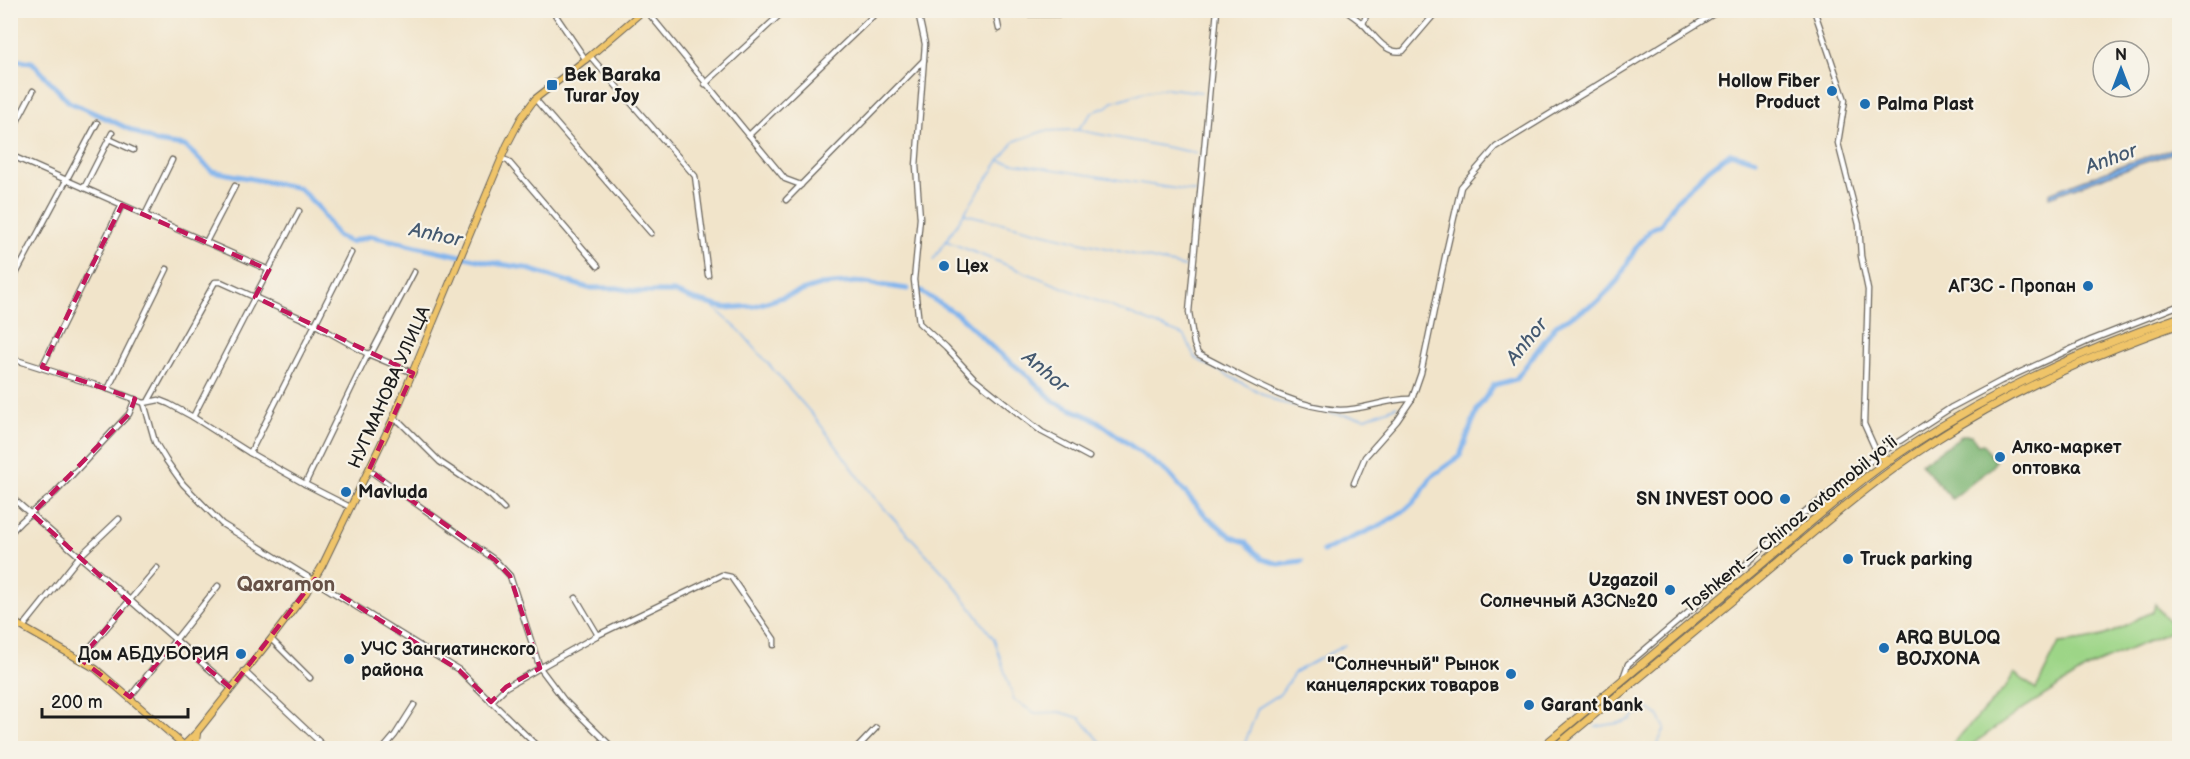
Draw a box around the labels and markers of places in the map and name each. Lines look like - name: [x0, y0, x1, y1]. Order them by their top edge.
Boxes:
- place label: Bek Baraka Turar Joy: [564, 65, 661, 107]
- place label: Hollow Fiber Product: [1718, 71, 1821, 113]
- marker: Bek Baraka Turar Joy: [545, 78, 559, 92]
- marker: Hollow Fiber Product: [1825, 84, 1839, 98]
- place label: Palma Plast: [1877, 94, 1974, 115]
- marker: Palma Plast: [1858, 97, 1872, 111]
- place label: Цех: [956, 256, 989, 277]
- marker: Цех: [937, 259, 951, 273]
- place label: АГЗС - Пропан: [1947, 276, 2076, 297]
- marker: АГЗС - Пропан: [2081, 279, 2095, 293]
- place label: Алко-маркет оптовка: [2011, 437, 2122, 479]
- marker: Алко-маркет оптовка: [1993, 450, 2007, 464]
- place label: Mavluda: [358, 482, 428, 503]
- marker: Mavluda: [339, 485, 353, 499]
- place label: SN INVEST ООО: [1636, 489, 1773, 510]
- marker: SN INVEST ООО: [1778, 492, 1792, 506]
- place label: Truck parking: [1860, 549, 1972, 570]
- marker: Truck parking: [1841, 552, 1855, 566]
- place label: Uzgazoil Солнечный АЗС№20: [1480, 570, 1658, 612]
- marker: Uzgazoil Солнечный АЗС№20: [1663, 583, 1677, 597]
- place label: ARQ BULOQ BOJXONA: [1895, 628, 2001, 670]
- place label: УЧС Зангиатинского района: [361, 639, 536, 681]
- marker: ARQ BULOQ BOJXONA: [1877, 641, 1891, 655]
- place label: Дом АБДУБОРИЯ: [78, 644, 229, 665]
- marker: Дом АБДУБОРИЯ: [234, 647, 248, 661]
- marker: УЧС Зангиатинского района: [342, 652, 356, 666]
- place label: "Солнечный" Рынок канцелярских товаров: [1306, 654, 1499, 696]
- marker: "Солнечный" Рынок канцелярских товаров: [1504, 667, 1518, 681]
- place label: Garant bank: [1541, 695, 1644, 716]
- marker: Garant bank: [1522, 698, 1536, 712]

